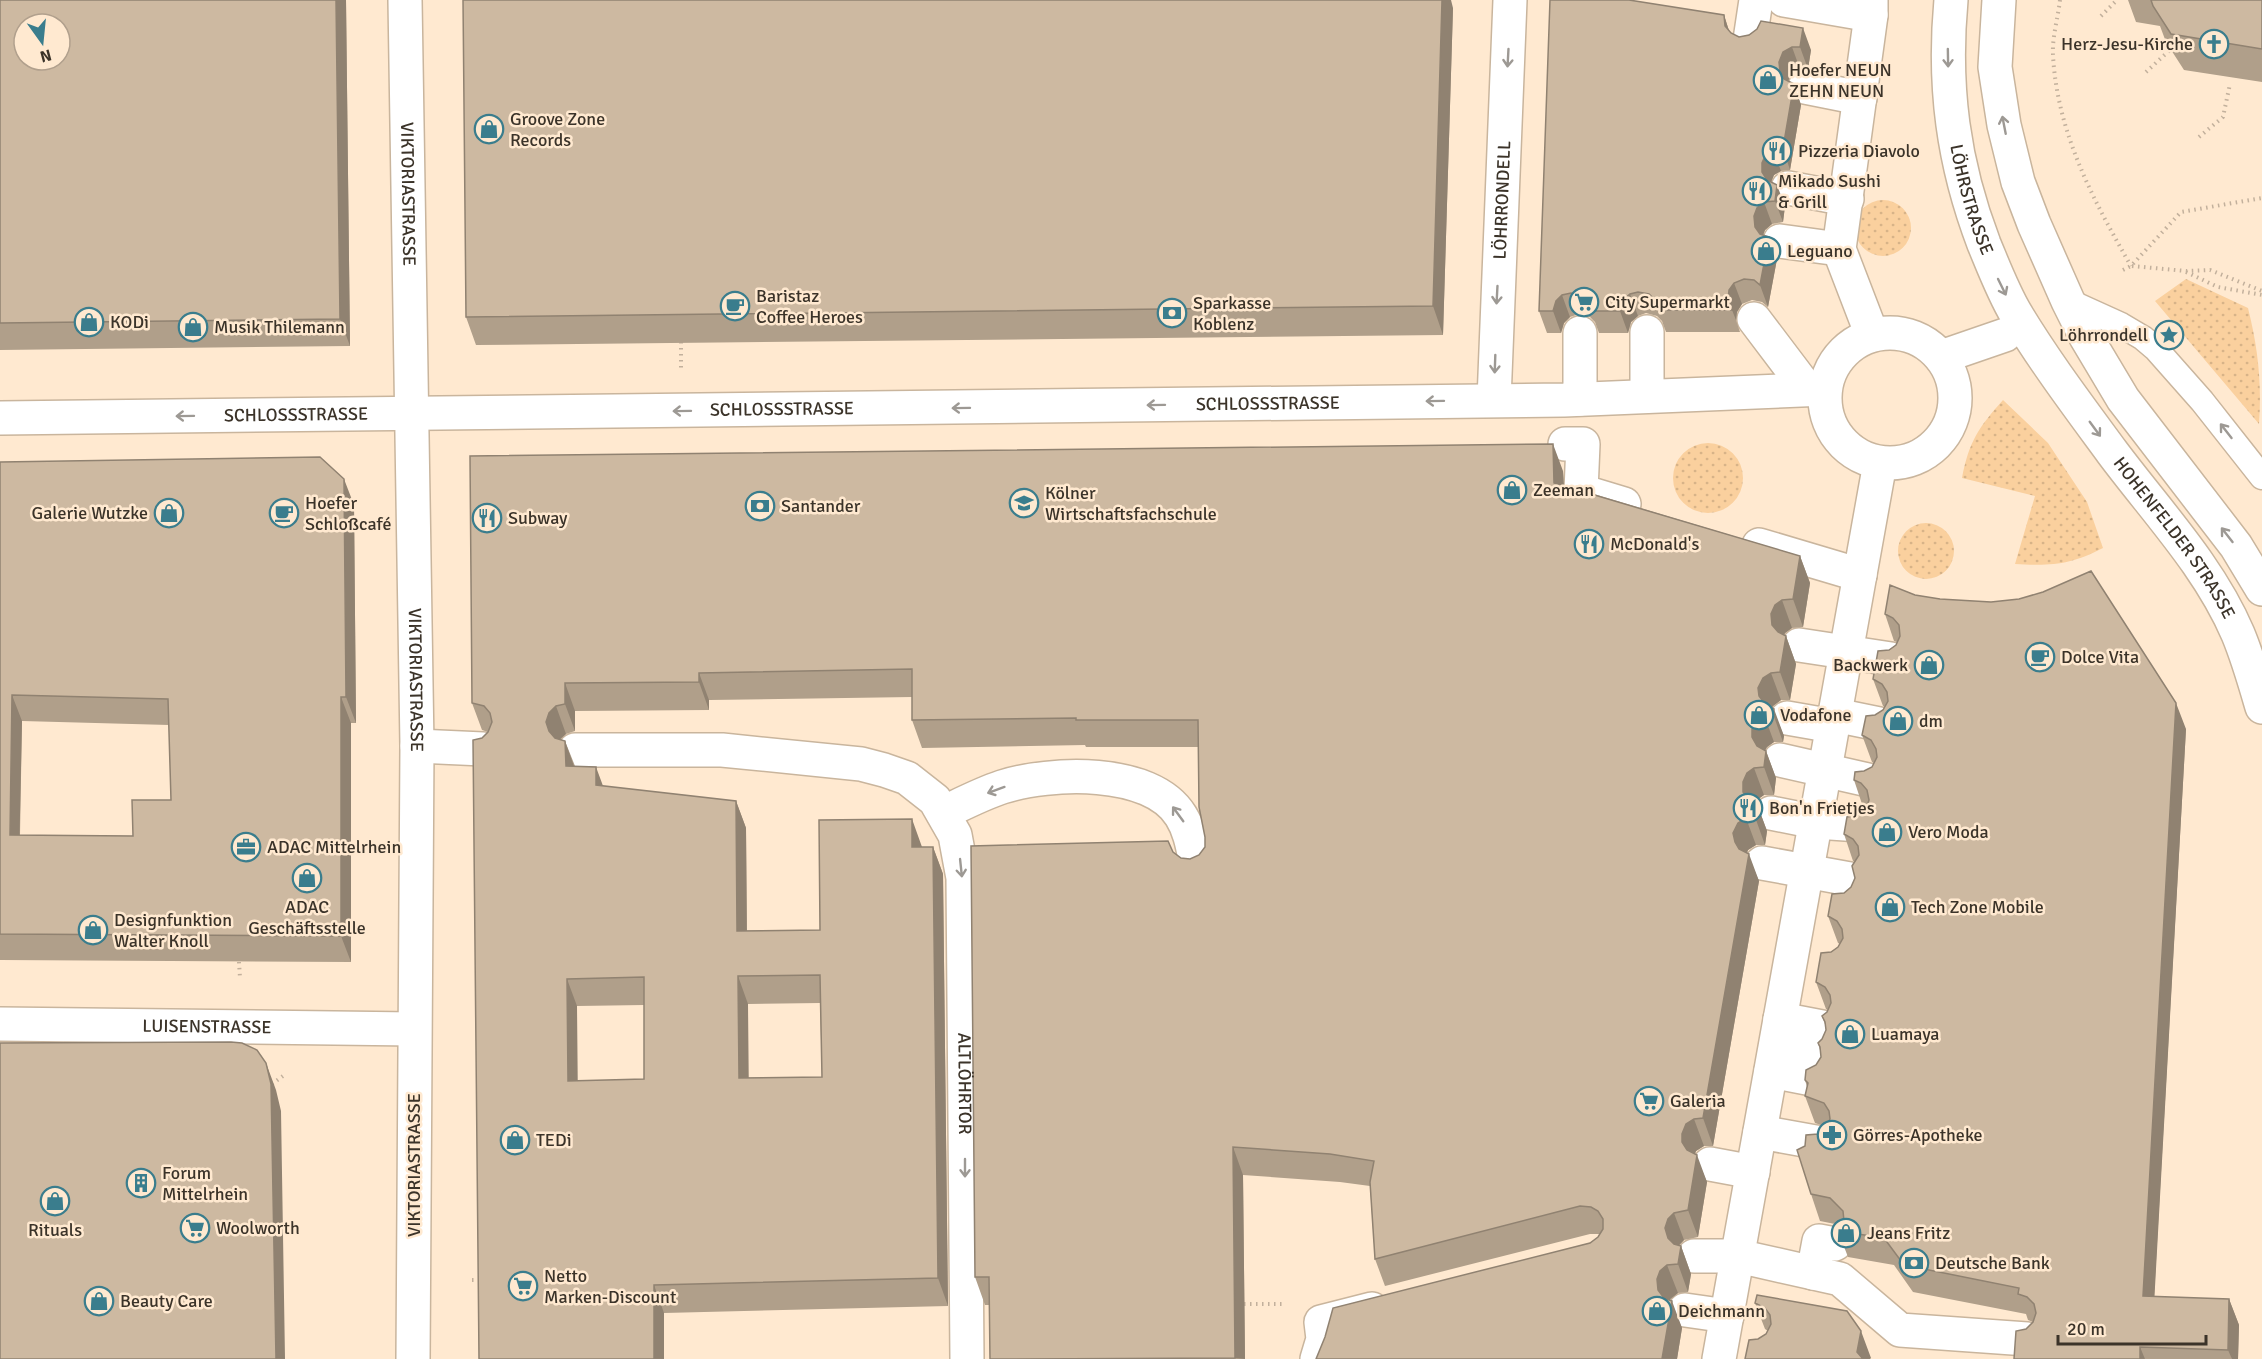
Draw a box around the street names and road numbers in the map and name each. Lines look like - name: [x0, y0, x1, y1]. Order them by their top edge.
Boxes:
- street label: VIKTORIASTRASSE: [396, 122, 420, 266]
- street label: LÖHRRONDELL: [1489, 140, 1515, 260]
- street label: LÖHRSTRASSE: [1945, 142, 1998, 258]
- street label: SCHLOSSSTRASSE: [1196, 392, 1340, 415]
- street label: SCHLOSSSTRASSE: [710, 397, 854, 421]
- street label: SCHLOSSSTRASSE: [224, 403, 368, 426]
- street label: HOHENFELDER STRASSE: [2109, 452, 2240, 622]
- street label: VIKTORIASTRASSE: [404, 608, 428, 752]
- street label: LUISENSTRASSE: [142, 1015, 272, 1038]
- street label: ALTLÖHRTOR: [953, 1032, 976, 1135]
- street label: VIKTORIASTRASSE: [403, 1093, 425, 1237]

